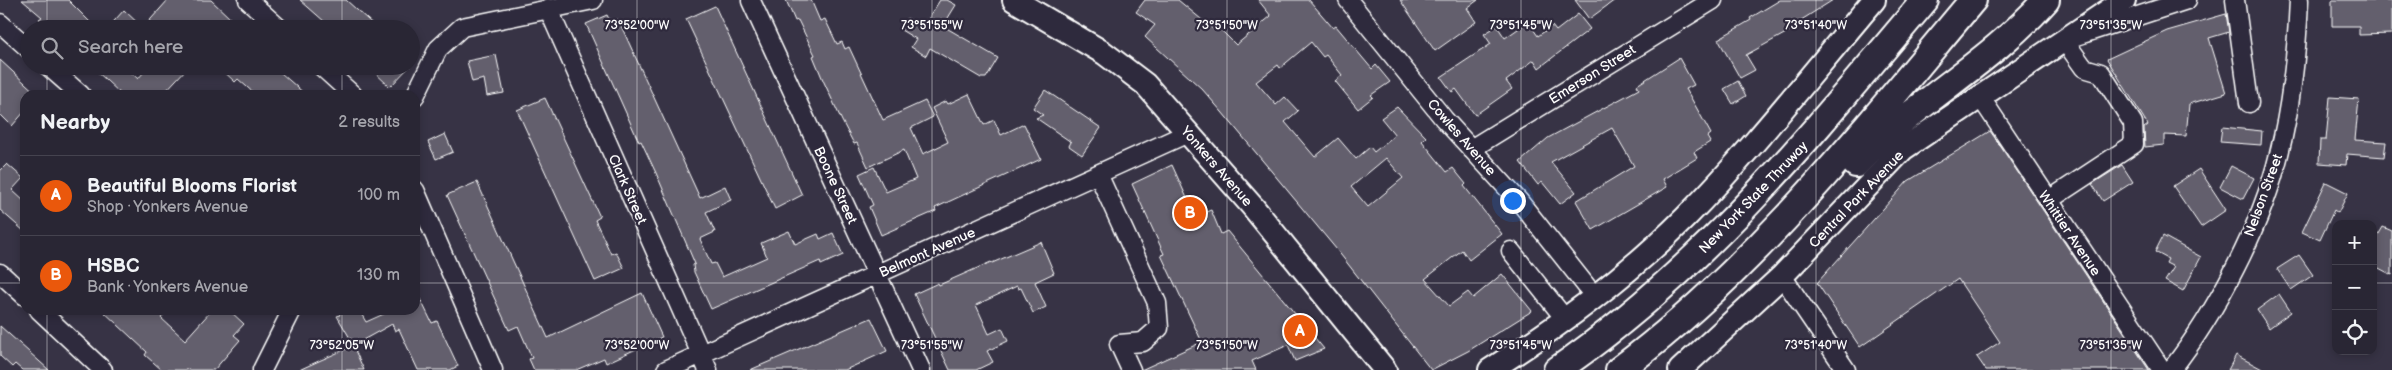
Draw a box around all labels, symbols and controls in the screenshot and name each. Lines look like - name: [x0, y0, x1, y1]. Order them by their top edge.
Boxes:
- text: 73°52'00"W: [605, 18, 669, 33]
- text: 73°51'55"W: [901, 18, 963, 33]
- text: 73°51'50"W: [1196, 18, 1258, 33]
- text: 73°51'45"W: [1490, 18, 1552, 33]
- text: 73°51'40"W: [1785, 18, 1847, 33]
- text: 73°51'35"W: [2080, 18, 2142, 33]
- search box: [20, 20, 420, 75]
- icon: search: [38, 34, 66, 62]
- text: Search here: [78, 36, 183, 59]
- street label: Emerson Street: [1546, 41, 1639, 108]
- street label: Cowles Avenue: [1424, 95, 1500, 179]
- text: Nearby: [40, 110, 110, 135]
- text: 2 results: [338, 113, 400, 132]
- street label: Yonkers Avenue: [1177, 122, 1256, 210]
- street label: New York State Thruway: [1695, 137, 1812, 257]
- street label: Boone Street: [810, 144, 861, 227]
- street label: Central Park Avenue: [1805, 147, 1907, 252]
- street label: Nelson Street: [2241, 151, 2287, 239]
- street label: Clark Street: [605, 152, 651, 227]
- text: Beautiful Blooms Florist: [87, 175, 297, 198]
- text: A: [51, 186, 61, 205]
- text: 100 m: [357, 186, 400, 205]
- street label: Whittier Avenue: [2035, 187, 2104, 279]
- your location: [1500, 188, 1526, 214]
- pin: B: [1174, 194, 1206, 232]
- text: Shop · Yonkers Avenue: [87, 198, 248, 217]
- map controls: [2332, 220, 2377, 355]
- button: +: [2332, 220, 2377, 265]
- street label: Belmont Avenue: [876, 224, 978, 281]
- text: HSBC: [87, 255, 139, 278]
- button: −: [2332, 265, 2377, 310]
- text: B: [50, 266, 62, 285]
- text: 130 m: [357, 266, 400, 285]
- text: Bank · Yonkers Avenue: [87, 278, 248, 297]
- button: locate: [2332, 310, 2377, 355]
- pin: A: [1284, 312, 1316, 350]
- text: 73°52'05"W: [310, 338, 374, 353]
- text: 73°52'00"W: [605, 338, 669, 353]
- text: 73°51'55"W: [901, 338, 963, 353]
- text: 73°51'50"W: [1196, 338, 1258, 353]
- text: 73°51'45"W: [1490, 338, 1552, 353]
- text: 73°51'40"W: [1785, 338, 1847, 353]
- text: 73°51'35"W: [2080, 338, 2142, 353]

